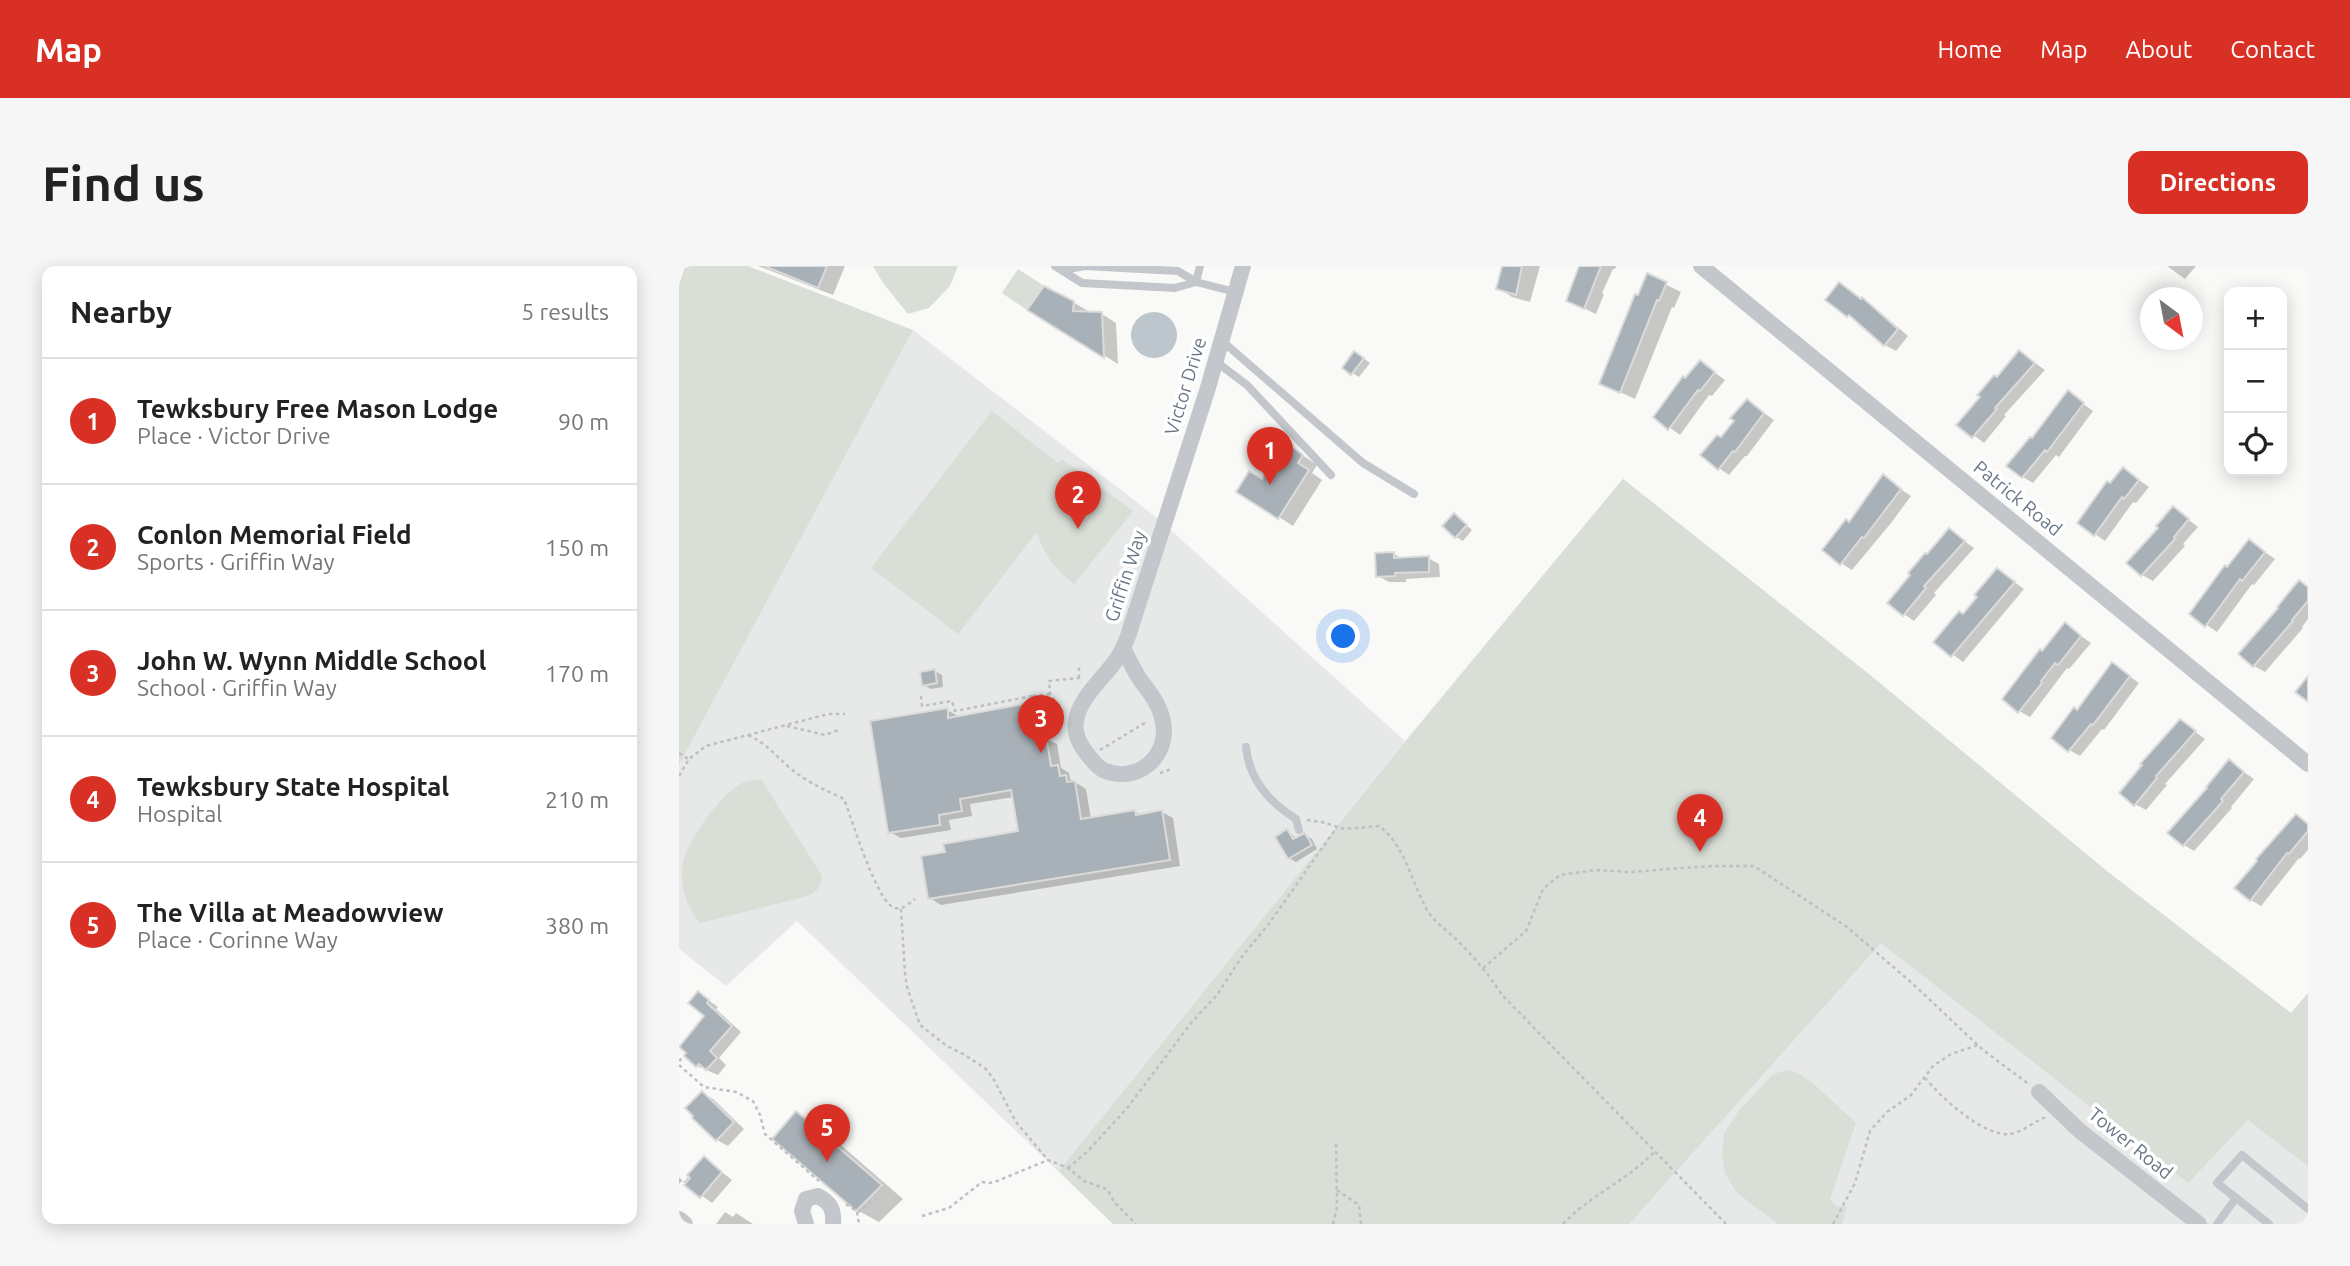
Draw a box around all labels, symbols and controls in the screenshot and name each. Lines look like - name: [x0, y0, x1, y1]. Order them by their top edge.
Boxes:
- text: Map: [35, 31, 102, 68]
- text: Home: [1937, 36, 2002, 63]
- text: Map: [2040, 36, 2087, 63]
- text: About: [2125, 36, 2192, 63]
- text: Contact: [2230, 36, 2315, 63]
- button: Directions: [2128, 151, 2308, 214]
- text: Find us: [42, 155, 205, 210]
- north arrow: [2140, 287, 2203, 350]
- map controls: [2224, 287, 2287, 476]
- button: +: [2224, 287, 2287, 350]
- text: Nearby: [70, 295, 172, 329]
- text: 5 results: [521, 299, 609, 324]
- street label: Victor Drive: [1160, 334, 1210, 438]
- button: −: [2224, 350, 2287, 413]
- text: Tewksbury Free Mason Lodge: [137, 394, 498, 423]
- text: 1: [87, 409, 99, 434]
- text: 90 m: [558, 409, 609, 434]
- button: locate: [2224, 413, 2287, 476]
- text: Place · Victor Drive: [137, 423, 331, 448]
- pin: 1: [1247, 427, 1293, 485]
- street label: Patrick Road: [1970, 456, 2066, 540]
- pin: 2: [1055, 471, 1101, 529]
- text: Conlon Memorial Field: [137, 520, 412, 549]
- street label: Griffin Way: [1100, 528, 1150, 624]
- text: 2: [87, 535, 99, 560]
- text: 150 m: [545, 535, 609, 560]
- text: Sports · Griffin Way: [137, 549, 335, 574]
- your location: [1326, 619, 1360, 653]
- text: John W. Wynn Middle School: [137, 646, 486, 675]
- text: 3: [87, 661, 99, 686]
- text: 170 m: [545, 661, 609, 686]
- text: School · Griffin Way: [137, 675, 337, 700]
- pin: 3: [1018, 695, 1064, 753]
- text: Tewksbury State Hospital: [137, 772, 449, 801]
- text: 4: [87, 787, 99, 812]
- text: 210 m: [545, 787, 609, 812]
- pin: 4: [1677, 794, 1723, 852]
- text: Hospital: [137, 801, 222, 826]
- text: The Villa at Meadowview: [137, 898, 444, 927]
- text: 5: [87, 913, 99, 938]
- text: 380 m: [545, 913, 609, 938]
- text: Place · Corinne Way: [137, 927, 338, 952]
- street label: Tower Road: [2085, 1103, 2177, 1183]
- pin: 5: [804, 1104, 850, 1162]

